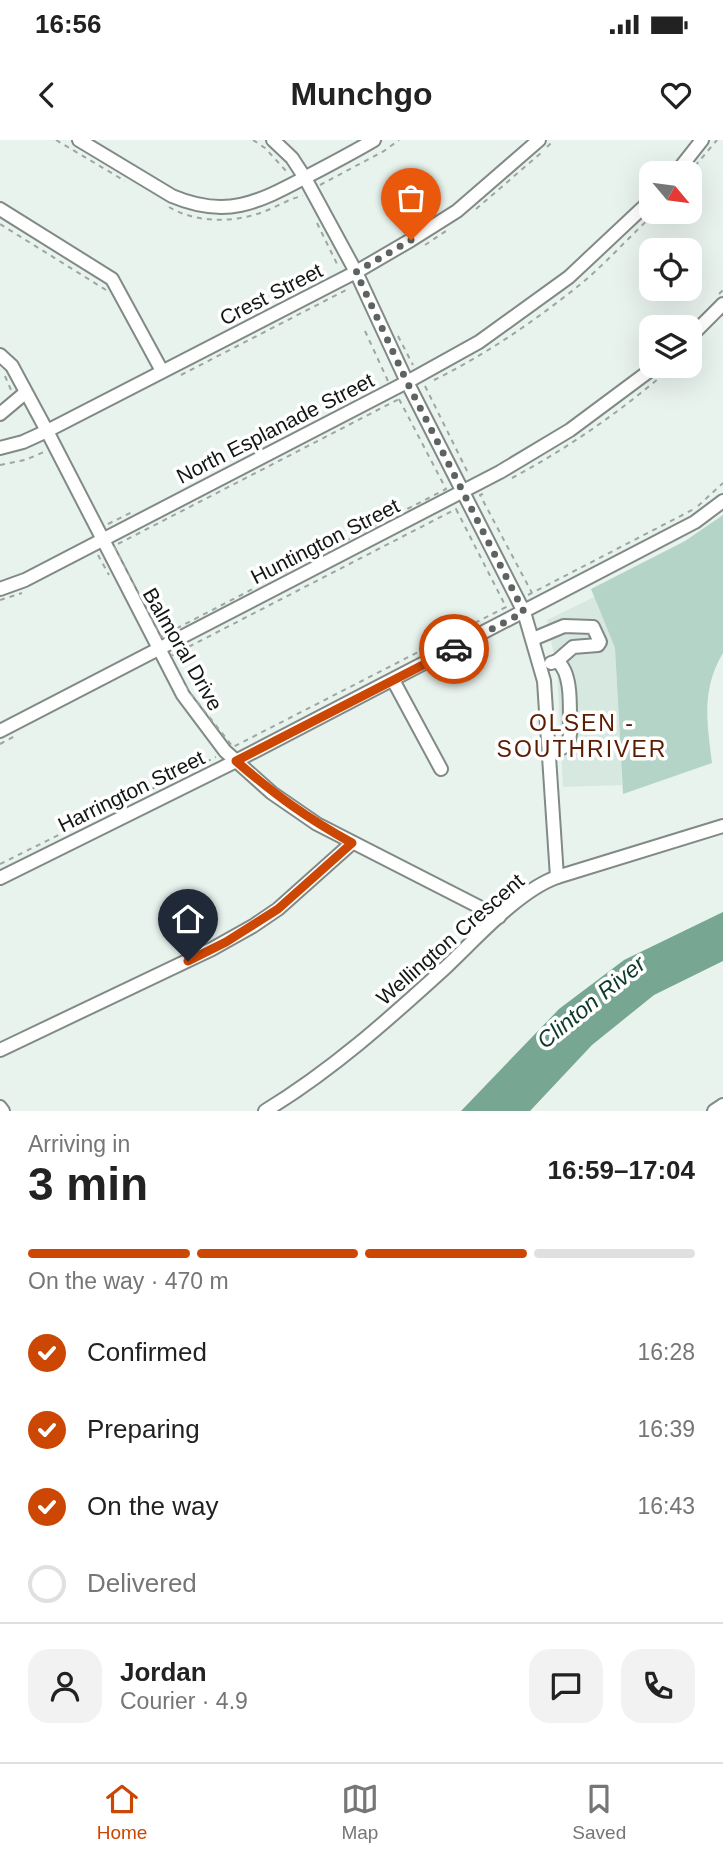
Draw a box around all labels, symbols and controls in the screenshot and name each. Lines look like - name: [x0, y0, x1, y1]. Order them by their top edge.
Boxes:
- text: 16:56: [35, 9, 102, 39]
- icon: back: [28, 76, 66, 114]
- text: Munchgo: [290, 76, 433, 112]
- icon: heart: [657, 76, 695, 114]
- north arrow: [639, 161, 702, 224]
- map controls: [639, 161, 702, 378]
- pin: [381, 168, 441, 240]
- icon: bag: [392, 179, 430, 217]
- button: locate: [639, 238, 702, 301]
- street label: Crest Street: [216, 258, 326, 330]
- button: layers: [639, 315, 702, 378]
- street label: North Esplanade Street: [173, 368, 378, 488]
- street label: Huntington Street: [247, 494, 403, 588]
- street label: Balmoral Drive: [139, 584, 227, 714]
- courier: [419, 614, 489, 684]
- icon: car: [435, 630, 473, 668]
- district label: OLSEN - SOUTHRIVER: [497, 710, 667, 762]
- street label: Harrington Street: [54, 746, 208, 836]
- street label: Wellington Crescent: [372, 869, 528, 1009]
- pin: [158, 889, 218, 961]
- icon: home: [169, 900, 207, 938]
- water label: Clinton River: [532, 950, 651, 1054]
- text: Arriving in: [28, 1131, 130, 1157]
- text: 16:59–17:04: [548, 1155, 695, 1185]
- text: 3 min: [28, 1158, 148, 1210]
- text: On the way · 470 m: [28, 1268, 229, 1294]
- icon: check: [28, 1334, 66, 1372]
- text: Confirmed: [87, 1337, 207, 1367]
- text: 16:28: [637, 1339, 695, 1365]
- icon: check: [28, 1411, 66, 1449]
- text: Preparing: [87, 1414, 200, 1444]
- text: 16:39: [637, 1416, 695, 1442]
- icon: check: [28, 1488, 66, 1526]
- text: On the way: [87, 1491, 219, 1521]
- text: 16:43: [637, 1493, 695, 1519]
- text: Delivered: [87, 1568, 197, 1598]
- button: person: [28, 1649, 102, 1723]
- button: chat: [529, 1649, 603, 1723]
- button: phone: [621, 1649, 695, 1723]
- text: Jordan: [120, 1657, 207, 1687]
- text: Courier · 4.9: [120, 1688, 248, 1714]
- tab: Home: [97, 1780, 147, 1844]
- tab: Map: [341, 1780, 379, 1844]
- tab: Saved: [572, 1780, 626, 1844]

